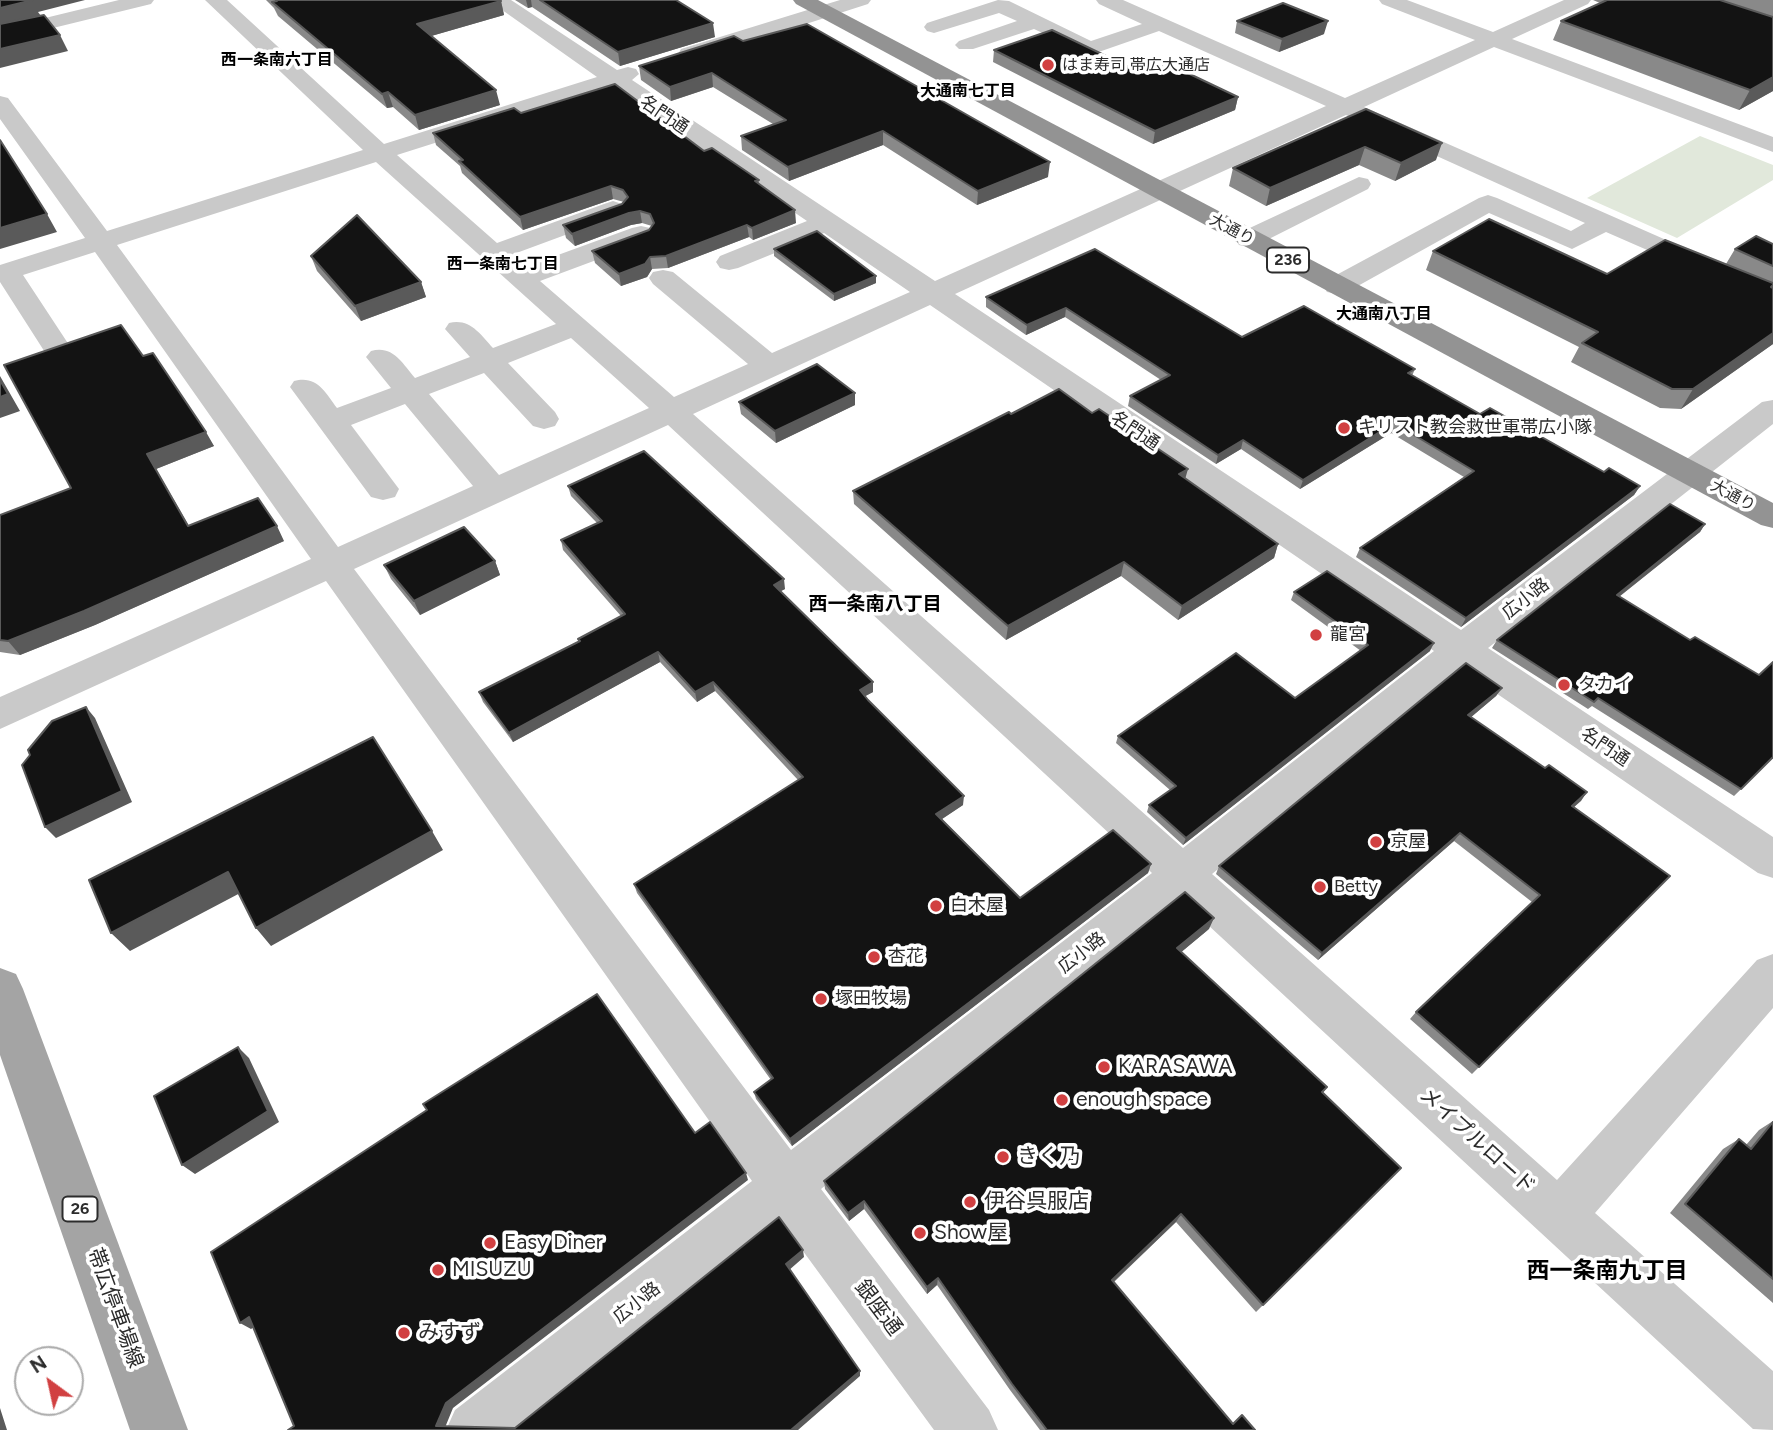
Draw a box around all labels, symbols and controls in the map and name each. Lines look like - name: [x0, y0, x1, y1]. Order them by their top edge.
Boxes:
- district label: 西一条南六丁目: [221, 50, 333, 70]
- place label: はま寿司 帯広大通店: [1062, 55, 1210, 75]
- marker: はま寿司 帯広大通店: [1040, 57, 1056, 73]
- district label: 大通南七丁目: [920, 81, 1016, 101]
- street label: 名門通: [636, 91, 692, 139]
- street label: 大通り: [1206, 210, 1258, 250]
- road number: 236: [1267, 248, 1309, 272]
- district label: 西一条南七丁目: [447, 254, 559, 274]
- district label: 大通南八丁目: [1336, 304, 1432, 324]
- street label: 名門通: [1107, 407, 1163, 455]
- place label: キリスト教会救世軍帯広小隊: [1358, 417, 1592, 439]
- marker: キリスト教会救世軍帯広小隊: [1336, 420, 1352, 436]
- street label: 大通り: [1707, 476, 1759, 516]
- street label: 広小路: [1498, 574, 1554, 624]
- district label: 西一条南八丁目: [809, 593, 941, 615]
- place label: 龍宮: [1330, 624, 1366, 646]
- marker: 龍宮: [1308, 627, 1324, 643]
- place label: タカイ: [1578, 674, 1632, 696]
- marker: タカイ: [1556, 677, 1572, 693]
- street label: 名門通: [1577, 723, 1633, 771]
- place label: 京屋: [1390, 831, 1426, 853]
- marker: 京屋: [1368, 834, 1384, 850]
- place label: Betty: [1334, 876, 1378, 898]
- marker: Betty: [1312, 879, 1328, 895]
- place label: 白木屋: [950, 895, 1004, 917]
- marker: 白木屋: [928, 898, 944, 914]
- street label: 広小路: [1054, 928, 1110, 978]
- place label: 杏花: [888, 946, 924, 968]
- marker: 杏花: [866, 949, 882, 965]
- place label: 塚田牧場: [835, 988, 907, 1010]
- marker: 塚田牧場: [813, 991, 829, 1007]
- place label: KARASAWA: [1118, 1054, 1233, 1080]
- marker: KARASAWA: [1096, 1059, 1112, 1075]
- street label: メイプルロード: [1414, 1082, 1540, 1200]
- place label: enough space: [1076, 1087, 1208, 1113]
- marker: enough space: [1054, 1092, 1070, 1108]
- place label: きく乃: [1017, 1144, 1080, 1170]
- marker: きく乃: [995, 1149, 1011, 1165]
- place label: 伊谷呉服店: [984, 1189, 1089, 1215]
- marker: 伊谷呉服店: [962, 1194, 978, 1210]
- road number: 26: [62, 1196, 98, 1222]
- place label: Show屋: [934, 1220, 1008, 1246]
- marker: Show屋: [912, 1225, 928, 1241]
- place label: Easy Diner: [504, 1230, 603, 1256]
- marker: Easy Diner: [482, 1235, 498, 1251]
- street label: 帯広停車場線: [82, 1244, 148, 1372]
- place label: MISUZU: [452, 1257, 532, 1283]
- district label: 西一条南九丁目: [1527, 1257, 1687, 1285]
- marker: MISUZU: [430, 1262, 446, 1278]
- street label: 銀座通: [849, 1275, 907, 1341]
- street label: 広小路: [609, 1278, 665, 1328]
- place label: みすず: [418, 1320, 481, 1346]
- marker: みすず: [396, 1325, 412, 1341]
- north arrow: [14, 1346, 84, 1416]
- text: N: [26, 1351, 51, 1378]

